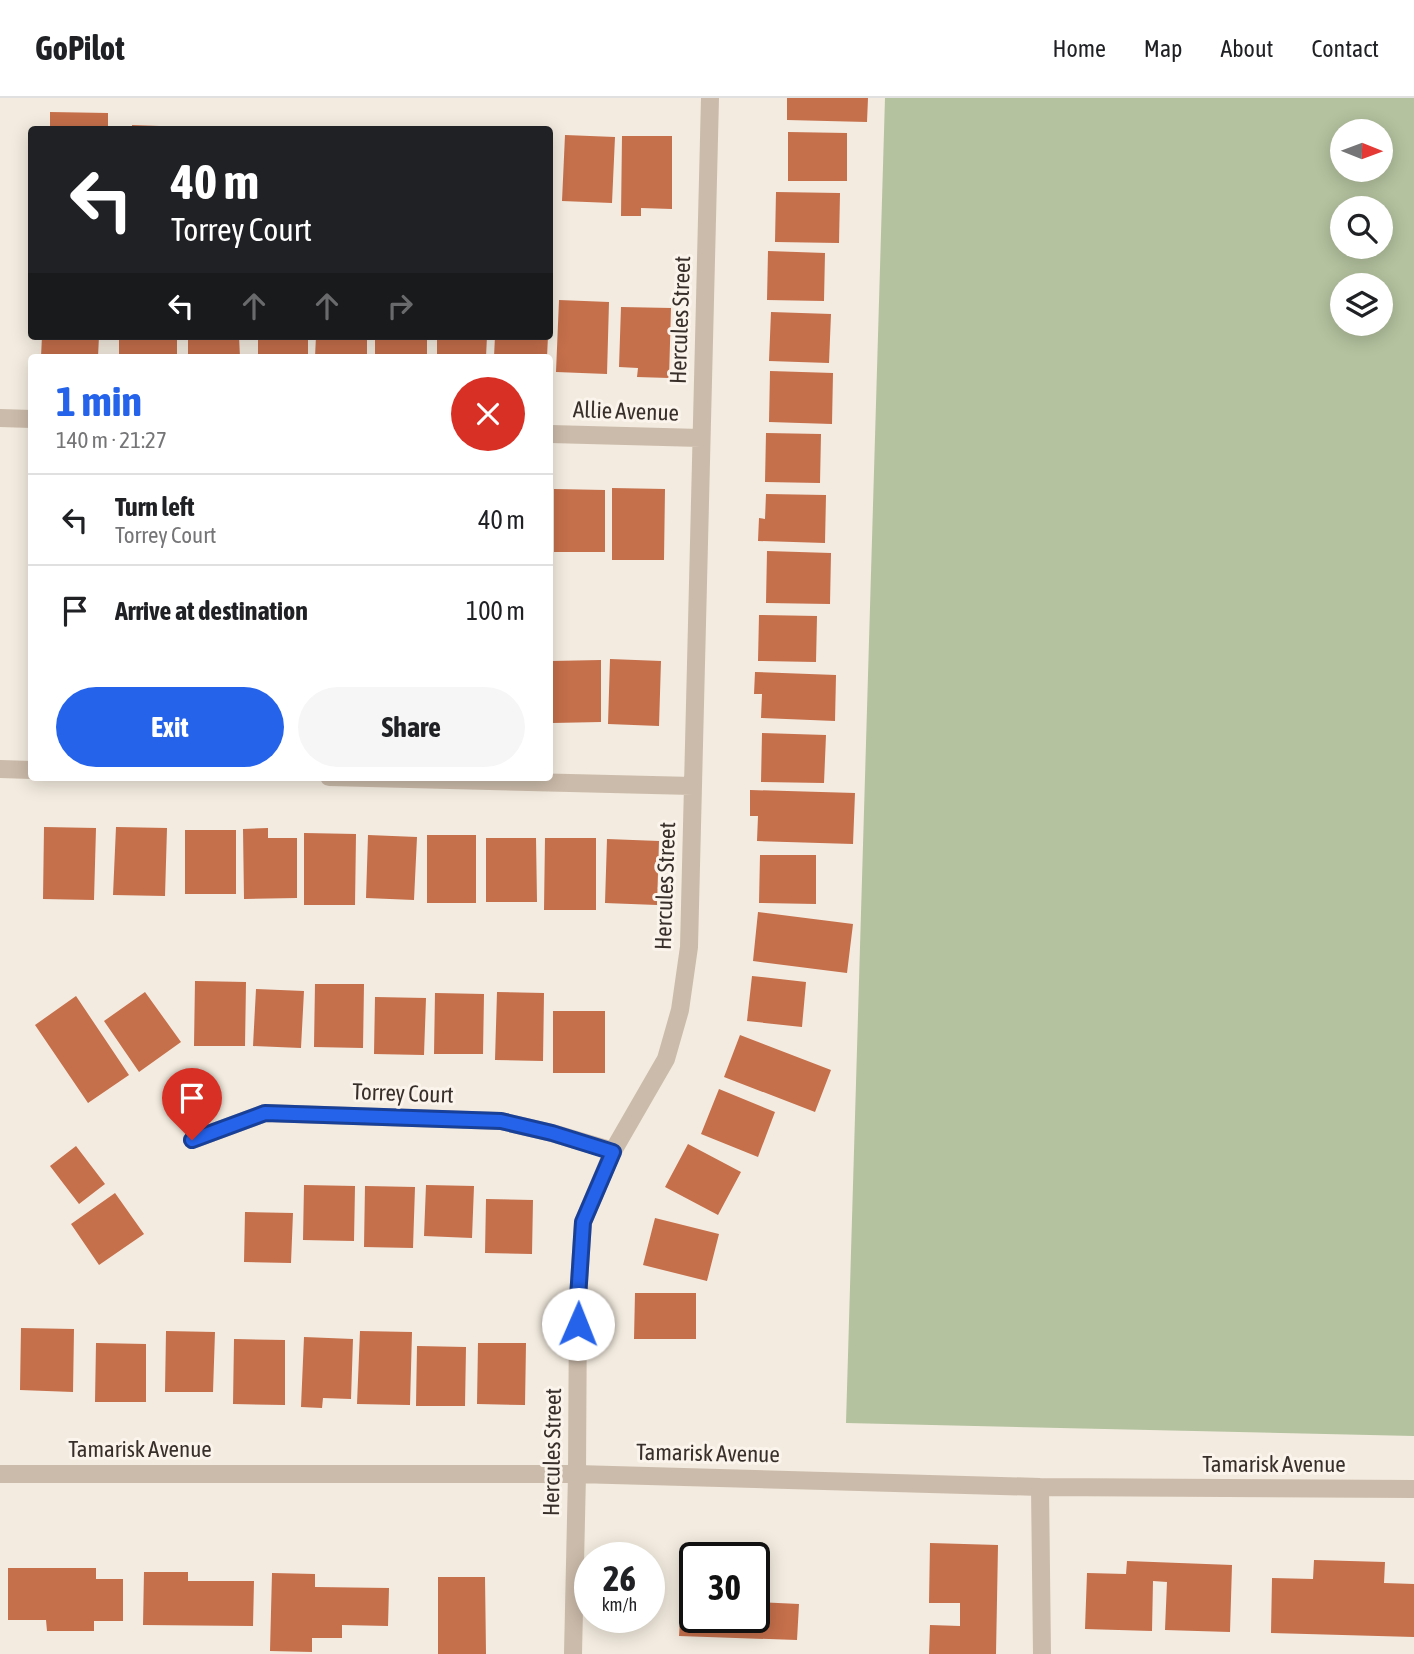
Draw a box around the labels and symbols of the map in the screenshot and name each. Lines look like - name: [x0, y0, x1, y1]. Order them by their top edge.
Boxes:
- north arrow: [1330, 119, 1393, 182]
- street label: Hercules Street: [665, 255, 695, 385]
- street label: Allie Avenue: [573, 396, 679, 426]
- street label: Hercules Street: [650, 821, 680, 951]
- pin: [162, 1068, 222, 1140]
- street label: Torrey Court: [352, 1078, 454, 1108]
- position arrow: [541, 1287, 615, 1361]
- street label: Hercules Street: [538, 1388, 566, 1516]
- street label: Tamarisk Avenue: [68, 1436, 212, 1462]
- street label: Tamarisk Avenue: [636, 1439, 780, 1467]
- street label: Tamarisk Avenue: [1202, 1451, 1346, 1477]
- speed limit sign: 30: [679, 1542, 770, 1633]

